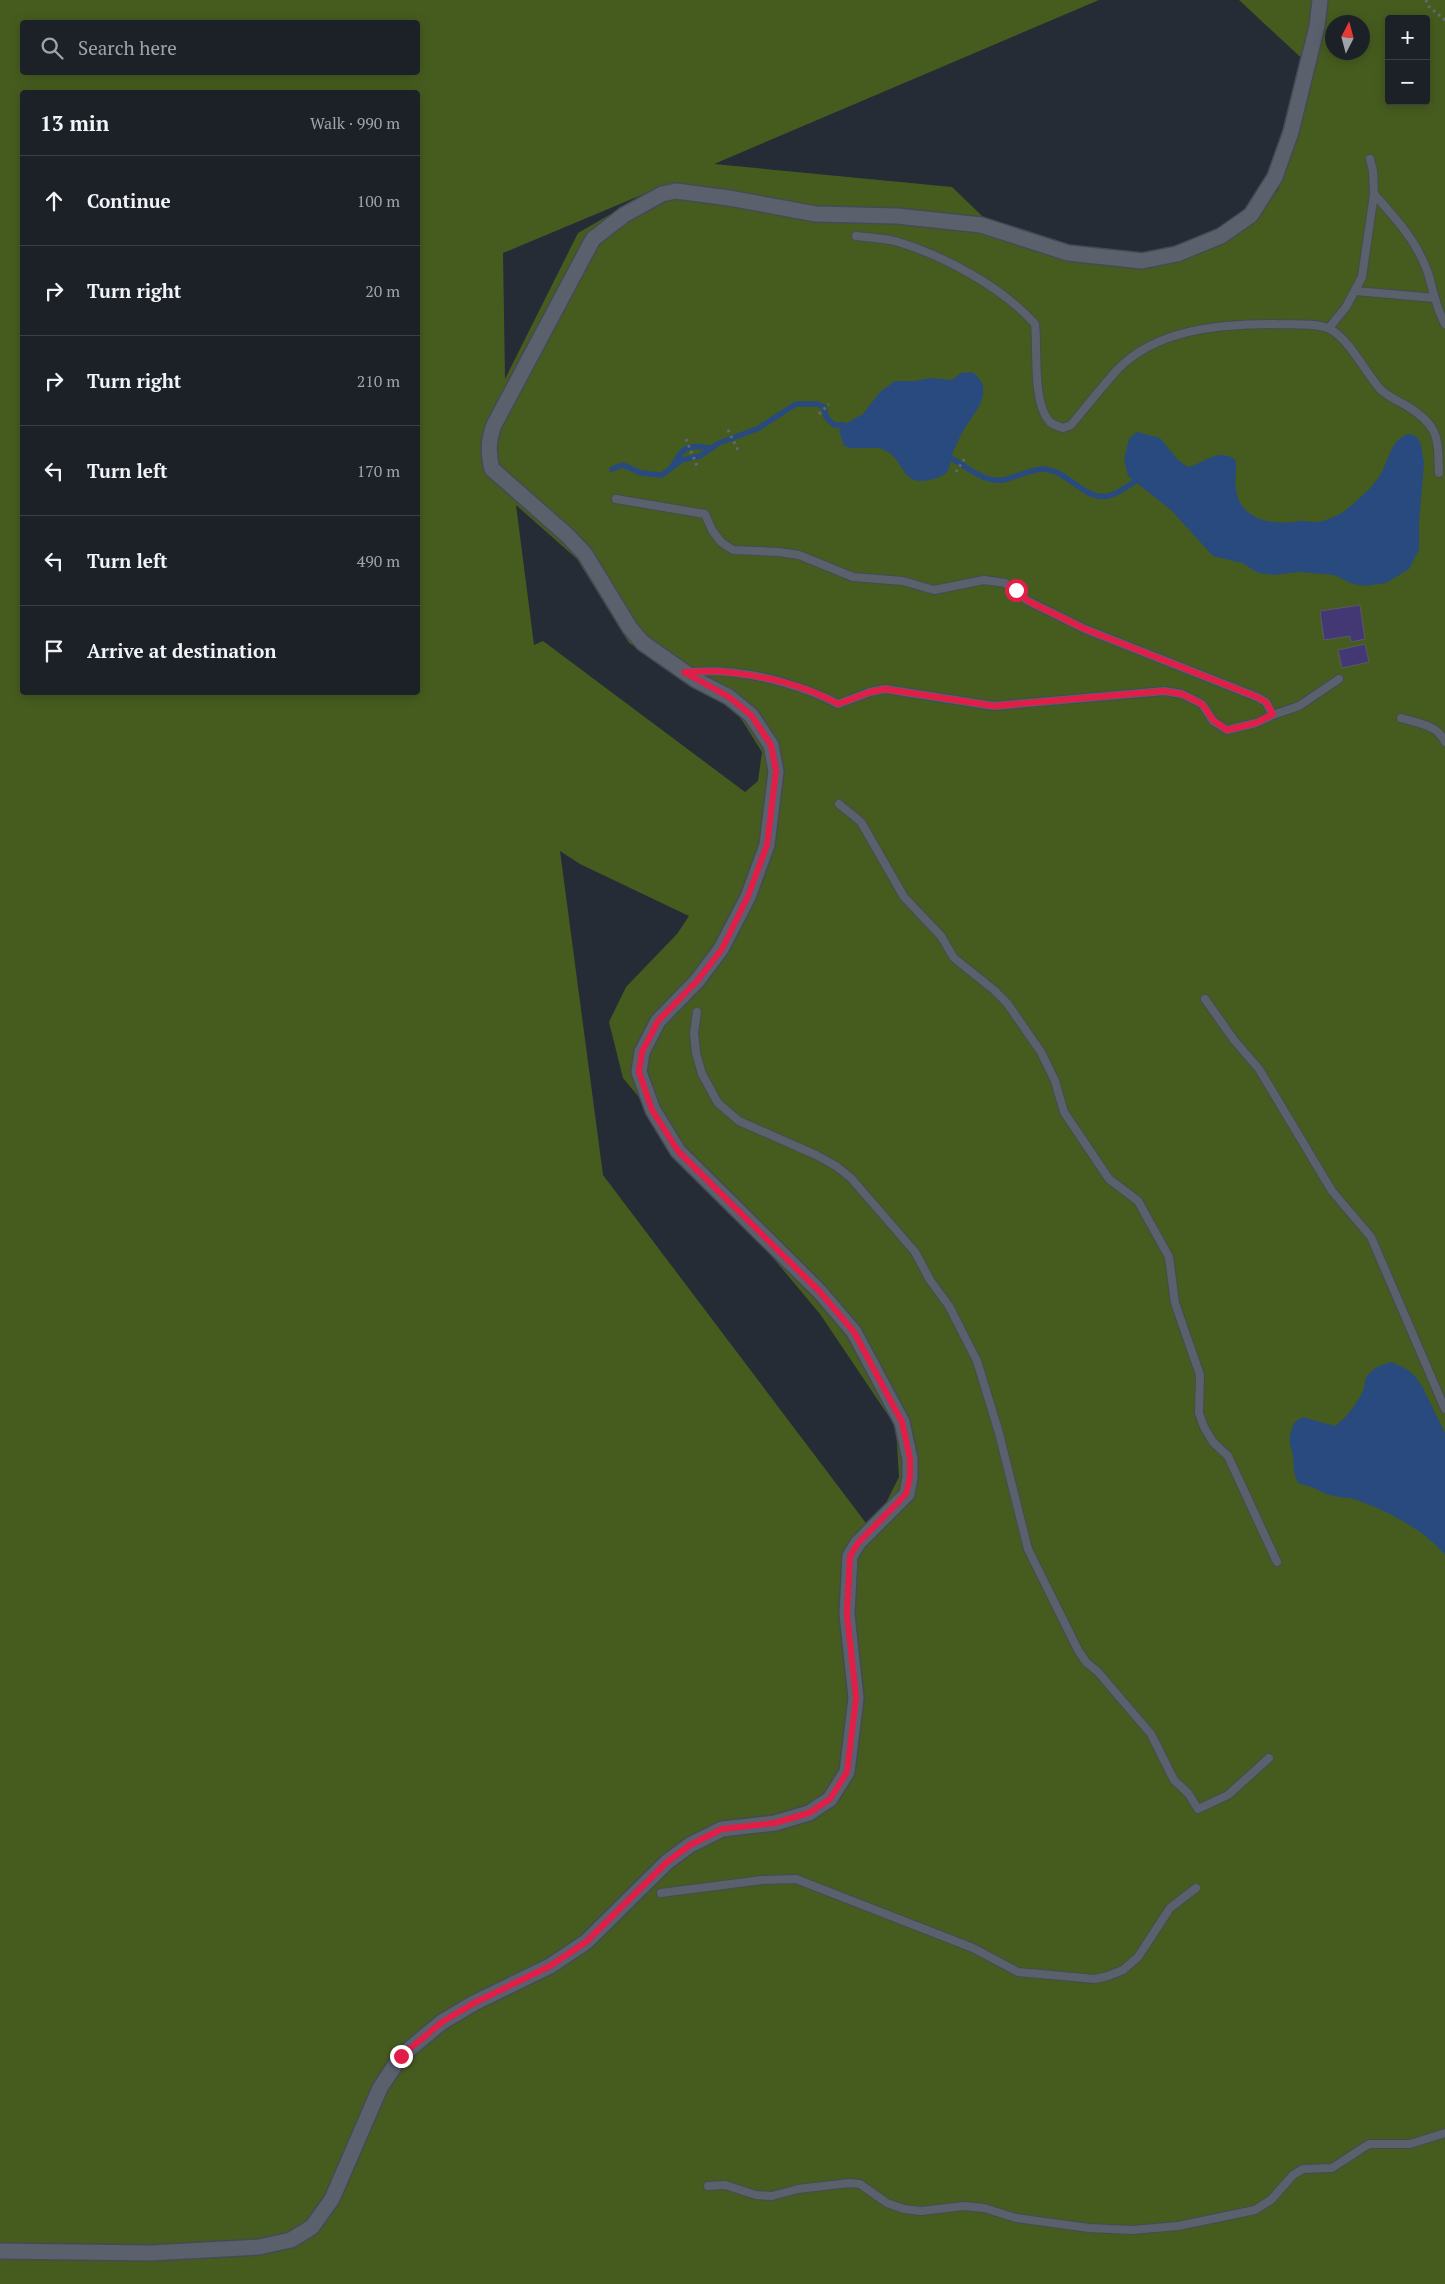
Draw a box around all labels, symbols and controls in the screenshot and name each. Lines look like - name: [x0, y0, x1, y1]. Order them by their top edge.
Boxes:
- north arrow: [1325, 15, 1370, 60]
- map controls: [1385, 15, 1430, 105]
- button: +: [1385, 15, 1430, 60]
- search box: [20, 20, 420, 75]
- icon: search: [38, 34, 66, 62]
- text: Search here: [78, 35, 177, 60]
- button: −: [1385, 60, 1430, 105]
- text: 13 min: [40, 109, 109, 137]
- text: Walk · 990 m: [310, 112, 400, 134]
- icon: ahead: [40, 187, 68, 215]
- text: Continue: [87, 188, 171, 213]
- text: 100 m: [357, 190, 400, 212]
- icon: right: [40, 277, 68, 305]
- text: Turn right: [87, 278, 181, 303]
- text: 20 m: [365, 280, 400, 302]
- icon: right: [40, 367, 68, 395]
- text: Turn right: [87, 368, 181, 393]
- text: 210 m: [357, 370, 400, 392]
- icon: left: [40, 457, 68, 485]
- text: Turn left: [87, 458, 168, 483]
- text: 170 m: [357, 460, 400, 482]
- icon: left: [40, 547, 68, 575]
- text: Turn left: [87, 548, 168, 573]
- text: 490 m: [357, 550, 400, 572]
- route start: [1005, 579, 1028, 602]
- icon: arrive: [40, 637, 68, 665]
- text: Arrive at destination: [87, 638, 276, 663]
- route end: [390, 2045, 413, 2068]

